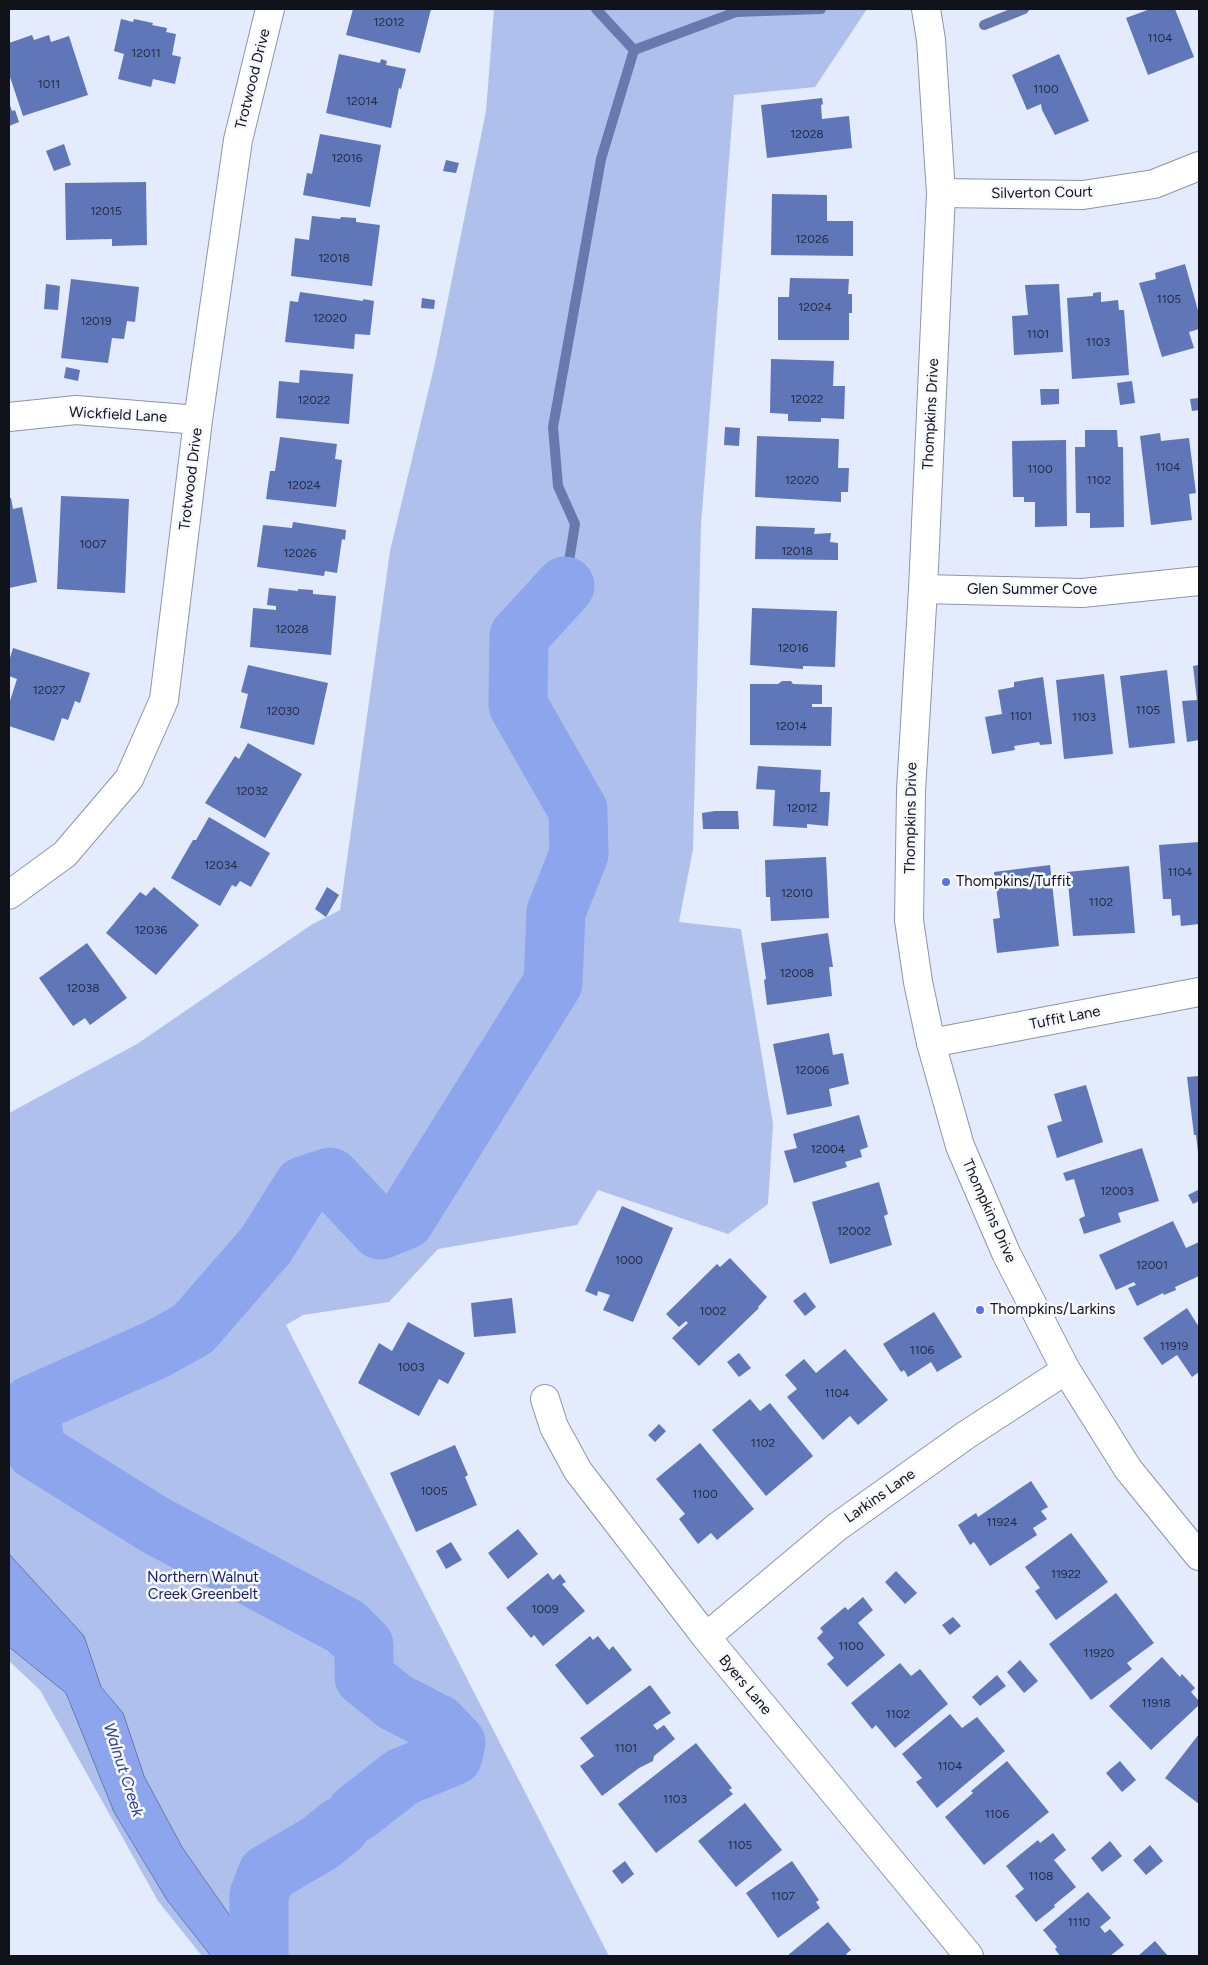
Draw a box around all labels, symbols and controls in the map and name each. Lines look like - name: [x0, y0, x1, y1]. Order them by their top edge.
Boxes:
- house number: 12012: [373, 15, 405, 29]
- street label: Trotwood Drive: [232, 27, 274, 131]
- house number: 1104: [1147, 31, 1173, 45]
- house number: 12011: [131, 46, 161, 60]
- house number: 1011: [38, 77, 60, 91]
- house number: 1100: [1033, 82, 1059, 96]
- house number: 12014: [346, 94, 378, 108]
- house number: 12028: [790, 127, 824, 141]
- house number: 12016: [331, 151, 363, 165]
- street label: Silverton Court: [991, 183, 1093, 203]
- house number: 12015: [90, 204, 122, 218]
- house number: 12026: [796, 232, 828, 246]
- house number: 12018: [318, 251, 350, 265]
- house number: 1105: [1157, 292, 1181, 306]
- house number: 12024: [798, 300, 832, 314]
- house number: 12020: [313, 311, 347, 325]
- house number: 12019: [80, 314, 112, 328]
- house number: 1101: [1027, 327, 1049, 341]
- house number: 1103: [1086, 335, 1110, 349]
- street label: Thompkins Drive: [919, 358, 943, 470]
- house number: 12022: [791, 392, 823, 406]
- house number: 12022: [298, 393, 330, 407]
- street label: Wickfield Lane: [68, 403, 168, 427]
- street label: Trotwood Drive: [176, 427, 206, 531]
- house number: 1104: [1155, 460, 1181, 474]
- house number: 1100: [1027, 462, 1053, 476]
- house number: 12020: [785, 473, 819, 487]
- house number: 1102: [1087, 473, 1111, 487]
- house number: 12024: [287, 478, 321, 492]
- house number: 1007: [80, 537, 106, 551]
- house number: 12018: [781, 544, 813, 558]
- house number: 12026: [284, 546, 316, 560]
- street label: Glen Summer Cove: [967, 581, 1097, 599]
- house number: 12028: [275, 622, 309, 636]
- house number: 12016: [777, 641, 809, 655]
- house number: 12027: [33, 683, 65, 697]
- house number: 1105: [1136, 703, 1160, 717]
- house number: 12030: [266, 704, 300, 718]
- house number: 1101: [1010, 709, 1032, 723]
- house number: 1103: [1072, 710, 1096, 724]
- house number: 12014: [775, 719, 807, 733]
- street label: Thompkins Drive: [901, 762, 921, 874]
- house number: 12032: [236, 784, 268, 798]
- house number: 12012: [786, 801, 818, 815]
- house number: 12034: [204, 858, 238, 872]
- house number: 1104: [1167, 865, 1193, 879]
- place label: Thompkins/Tuffit: [956, 873, 1071, 891]
- marker: Thompkins/Tuffit: [940, 876, 952, 888]
- house number: 12010: [781, 886, 813, 900]
- house number: 1102: [1089, 895, 1113, 909]
- house number: 12036: [135, 923, 167, 937]
- house number: 12008: [780, 966, 814, 980]
- house number: 12038: [66, 981, 100, 995]
- street label: Tuffit Lane: [1028, 1002, 1102, 1034]
- house number: 12006: [795, 1063, 829, 1077]
- house number: 12004: [811, 1142, 845, 1156]
- street label: Thompkins Drive: [958, 1156, 1020, 1266]
- house number: 12003: [1100, 1184, 1134, 1198]
- house number: 12002: [837, 1224, 871, 1238]
- house number: 1000: [615, 1253, 643, 1267]
- house number: 12001: [1136, 1258, 1168, 1272]
- place label: Thompkins/Larkins: [990, 1301, 1116, 1319]
- house number: 1002: [699, 1304, 727, 1318]
- marker: Thompkins/Larkins: [974, 1304, 986, 1316]
- house number: 11919: [1160, 1339, 1188, 1353]
- house number: 1106: [910, 1343, 934, 1357]
- house number: 1003: [398, 1360, 424, 1374]
- house number: 1104: [824, 1386, 850, 1400]
- house number: 1102: [751, 1436, 775, 1450]
- street label: Larkins Lane: [841, 1465, 919, 1527]
- house number: 1005: [420, 1484, 448, 1498]
- house number: 1100: [692, 1487, 718, 1501]
- house number: 11924: [987, 1515, 1017, 1529]
- house number: 11922: [1051, 1567, 1081, 1581]
- park label: Northern Walnut Creek Greenbelt: [147, 1569, 259, 1604]
- house number: 1009: [531, 1602, 559, 1616]
- house number: 1100: [838, 1639, 864, 1653]
- house number: 11920: [1083, 1646, 1115, 1660]
- street label: Byers Lane: [715, 1651, 775, 1719]
- house number: 11918: [1141, 1696, 1171, 1710]
- house number: 1102: [886, 1707, 910, 1721]
- water label: Walnut Creek: [99, 1720, 147, 1820]
- house number: 1101: [615, 1741, 637, 1755]
- house number: 1104: [937, 1759, 963, 1773]
- house number: 1103: [663, 1792, 687, 1806]
- house number: 1106: [985, 1807, 1009, 1821]
- house number: 1105: [728, 1838, 752, 1852]
- house number: 1108: [1029, 1869, 1053, 1883]
- house number: 1107: [771, 1889, 795, 1903]
- house number: 1110: [1068, 1915, 1090, 1929]

